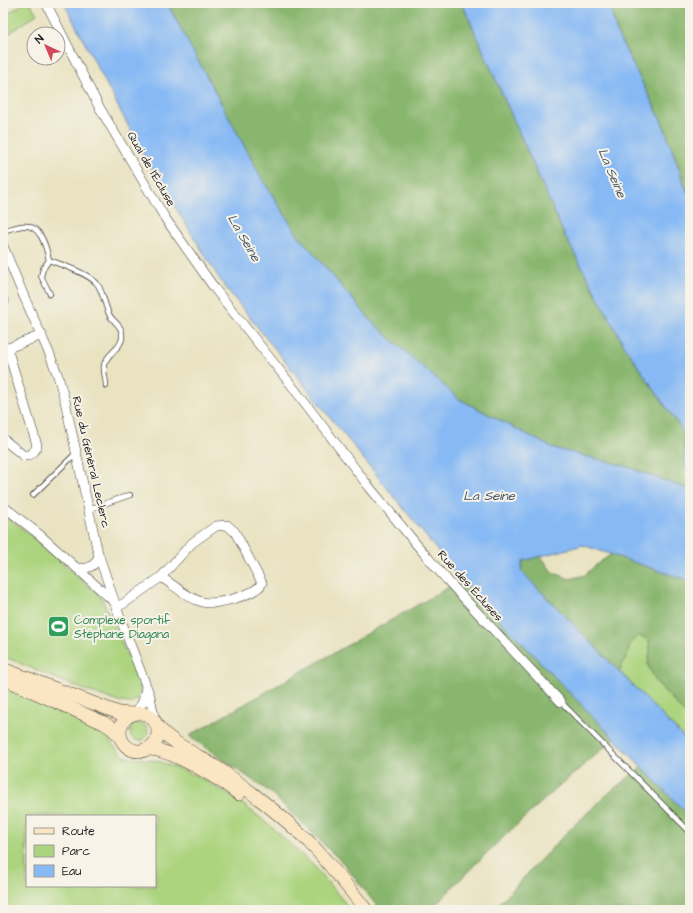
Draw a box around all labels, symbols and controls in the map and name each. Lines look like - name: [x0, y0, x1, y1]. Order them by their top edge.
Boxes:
- north arrow: [26, 26, 66, 66]
- text: N: [32, 31, 47, 47]
- street label: Quai de l'Écluse: [123, 128, 180, 210]
- water label: La Seine: [594, 146, 631, 201]
- water label: La Seine: [223, 211, 265, 266]
- street label: Rue du Général Leclerc: [68, 394, 115, 530]
- water label: La Seine: [463, 487, 516, 505]
- street label: Rue des Écluses: [433, 547, 507, 625]
- place label: Complexe sportif Stéphane Diagana: [74, 612, 171, 644]
- sports icon: Complexe sportif Stéphane Diagana: [45, 614, 71, 640]
- legend: [26, 815, 156, 887]
- text: Route: [62, 823, 95, 840]
- text: Parc: [62, 843, 90, 860]
- text: Eau: [62, 863, 81, 880]

